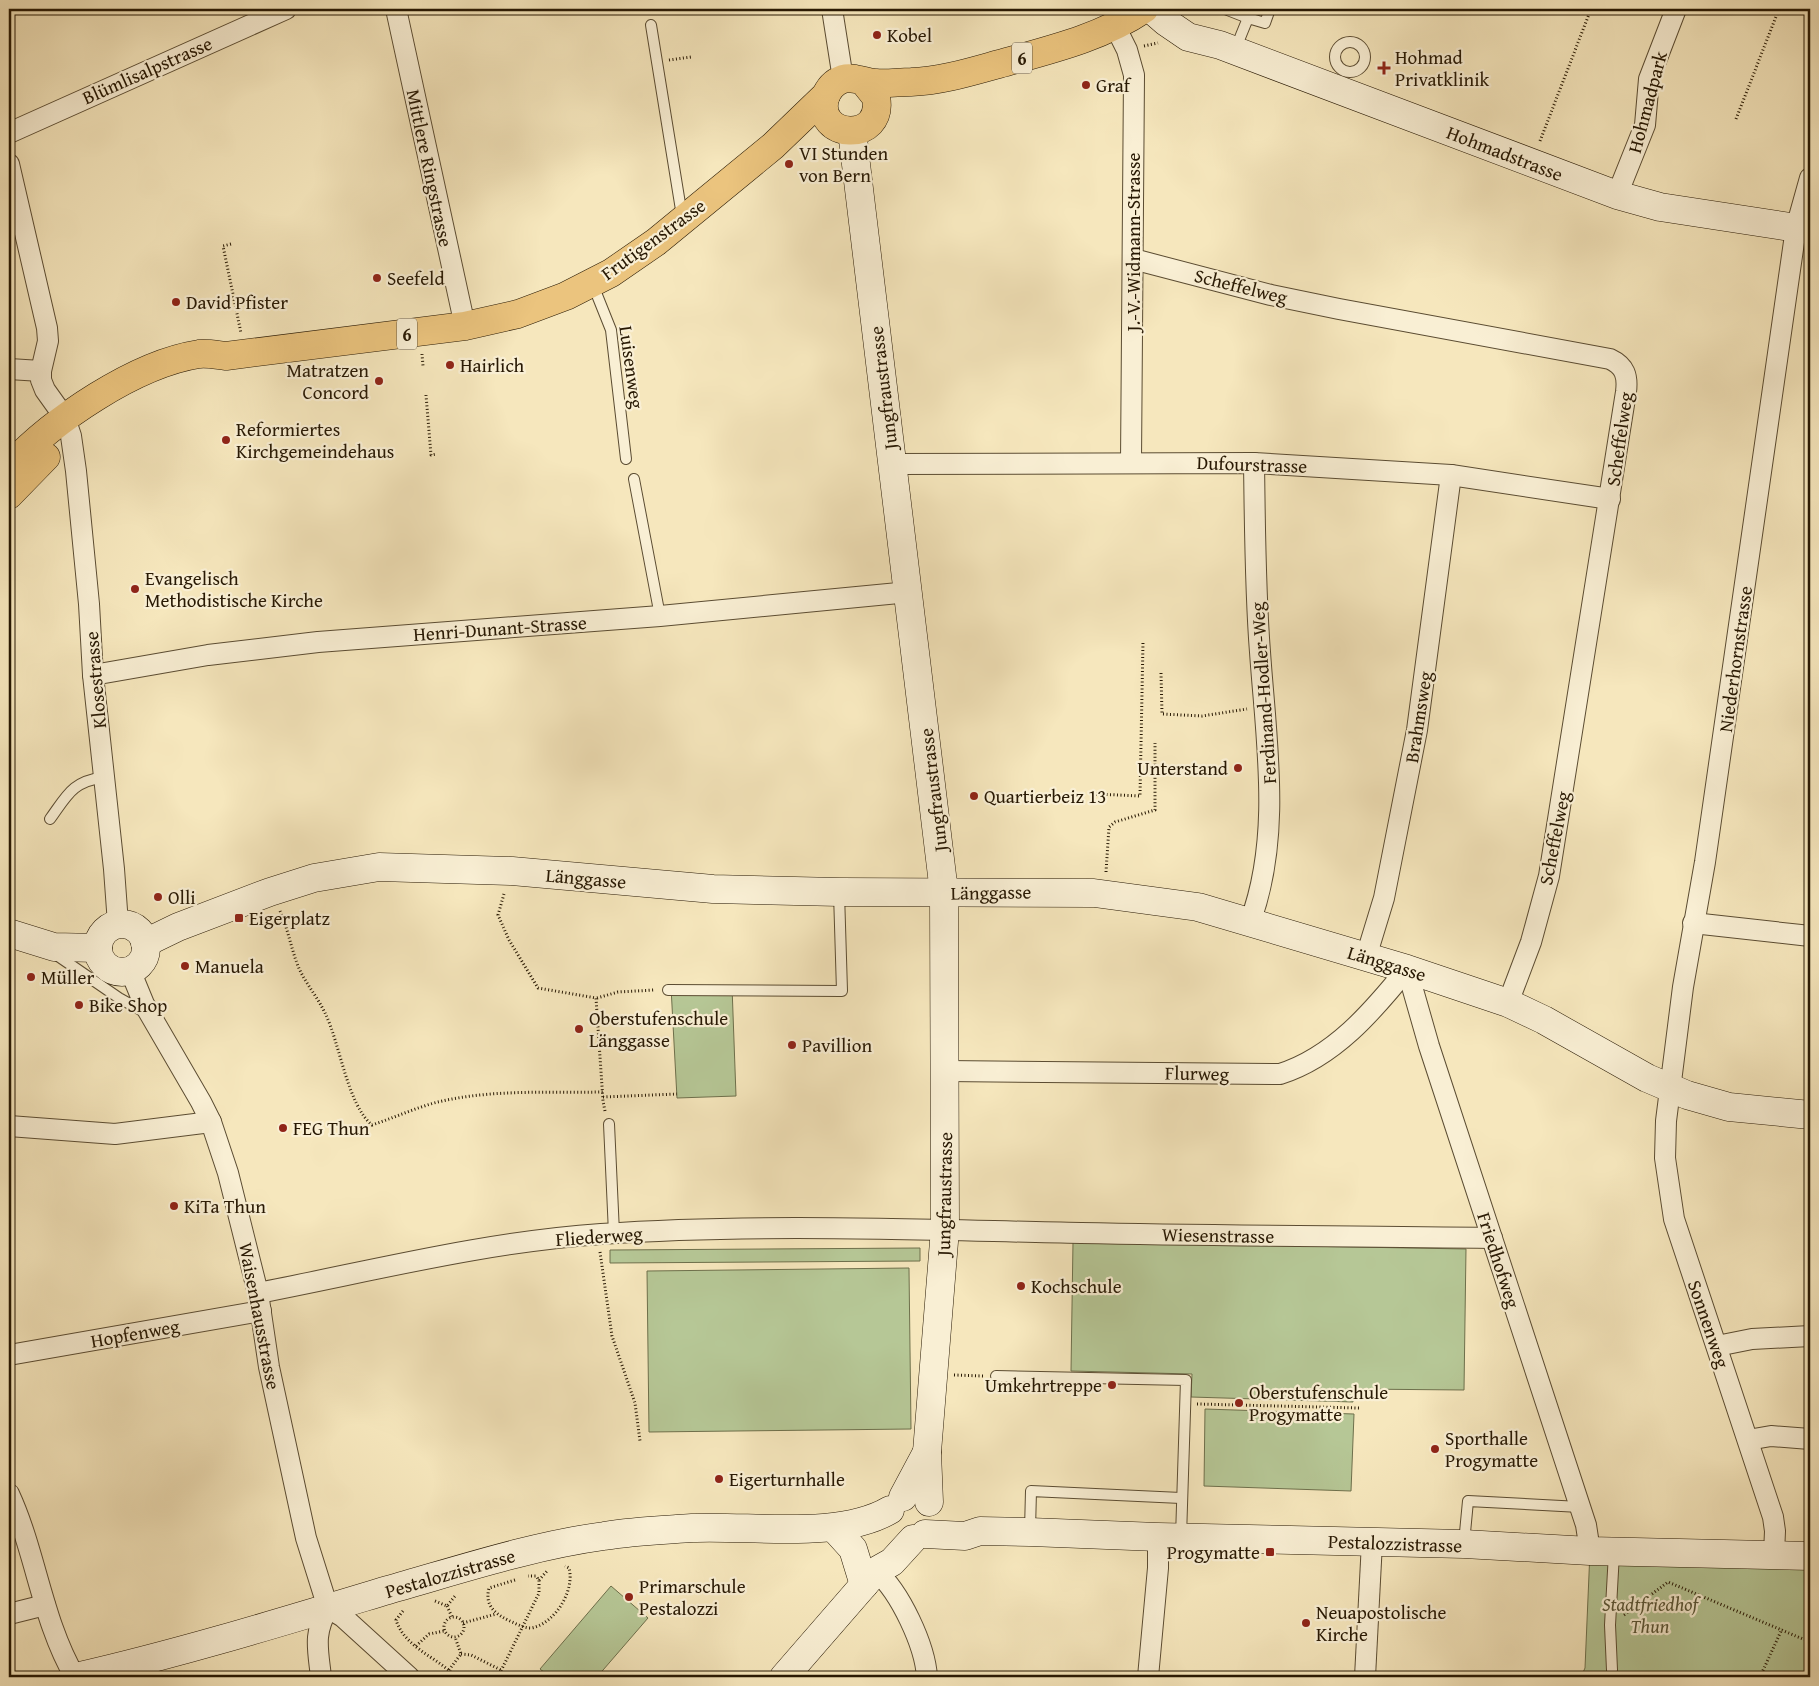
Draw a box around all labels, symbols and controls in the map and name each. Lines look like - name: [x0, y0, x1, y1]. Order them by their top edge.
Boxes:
- place label: Kobel: [887, 21, 932, 49]
- street label: Blümlisalpstrasse: [78, 29, 217, 111]
- marker: Kobel: [871, 29, 883, 41]
- road number: 6: [1012, 42, 1032, 74]
- place label: Hohmad Privatklinik: [1395, 43, 1489, 93]
- street label: Hohmadpark: [1620, 48, 1674, 156]
- marker: Hohmad Privatklinik: [1377, 61, 1391, 75]
- place label: Graf: [1096, 71, 1132, 99]
- marker: Graf: [1080, 79, 1092, 91]
- street label: Mittlere Ringstrasse: [400, 87, 460, 249]
- street label: Hohmadstrasse: [1443, 118, 1567, 188]
- place label: VI Stunden von Bern: [799, 139, 888, 189]
- street label: J.-V.-Widmann-Strasse: [1119, 152, 1147, 333]
- marker: VI Stunden von Bern: [783, 158, 795, 170]
- street label: Frutigenstrasse: [595, 191, 711, 287]
- street label: Scheffelweg: [1192, 261, 1291, 311]
- place label: Seefeld: [387, 264, 445, 292]
- marker: Seefeld: [371, 272, 383, 284]
- place label: David Pfister: [186, 288, 288, 316]
- marker: David Pfister: [170, 296, 182, 308]
- road number: 6: [397, 318, 417, 349]
- street label: Luisenweg: [612, 324, 652, 411]
- street label: Jungfraustrasse: [862, 325, 905, 453]
- place label: Hairlich: [460, 351, 525, 379]
- place label: Matratzen Concord: [287, 356, 370, 406]
- marker: Hairlich: [444, 359, 456, 371]
- marker: Matratzen Concord: [373, 375, 385, 387]
- street label: Scheffelweg: [1599, 390, 1640, 488]
- place label: Reformiertes Kirchgemeindehaus: [236, 415, 394, 465]
- marker: Reformiertes Kirchgemeindehaus: [220, 434, 232, 446]
- street label: Dufourstrasse: [1196, 448, 1308, 480]
- place label: Evangelisch Methodistische Kirche: [145, 564, 323, 614]
- marker: Evangelisch Methodistische Kirche: [129, 583, 141, 595]
- street label: Niederhornstrasse: [1711, 584, 1759, 734]
- street label: Ferdinand-Hodler-Weg: [1243, 601, 1283, 785]
- street label: Henri-Dunant-Strasse: [412, 608, 588, 648]
- street label: Klosestrasse: [77, 630, 113, 730]
- street label: Brahmsweg: [1397, 669, 1439, 765]
- street label: Jungfraustrasse: [912, 727, 955, 855]
- place label: Unterstand: [1137, 754, 1229, 782]
- marker: Unterstand: [1232, 762, 1244, 774]
- place label: Quartierbeiz 13: [984, 782, 1106, 810]
- street label: Scheffelweg: [1531, 788, 1577, 887]
- marker: Quartierbeiz 13: [968, 790, 980, 802]
- street label: Länggasse: [545, 861, 628, 895]
- street label: Länggasse: [950, 877, 1032, 907]
- place label: Olli: [168, 883, 196, 911]
- marker: Olli: [152, 891, 164, 903]
- place label: Eigerplatz: [249, 904, 330, 932]
- marker: Eigerplatz: [233, 912, 245, 924]
- street label: Länggasse: [1344, 938, 1430, 988]
- place label: Manuela: [195, 952, 264, 980]
- marker: Manuela: [179, 960, 191, 972]
- place label: Müller: [41, 963, 94, 991]
- marker: Müller: [25, 971, 37, 983]
- place label: Bike Shop: [89, 991, 167, 1019]
- marker: Bike Shop: [73, 999, 85, 1011]
- place label: Oberstufenschule Länggasse: [589, 1004, 728, 1054]
- marker: Oberstufenschule Länggasse: [573, 1023, 585, 1035]
- place label: Pavillion: [802, 1031, 872, 1059]
- marker: Pavillion: [786, 1039, 798, 1051]
- street label: Flurweg: [1165, 1058, 1230, 1088]
- place label: FEG Thun: [293, 1114, 370, 1142]
- marker: FEG Thun: [277, 1122, 289, 1134]
- street label: Jungfraustrasse: [929, 1132, 959, 1258]
- place label: KiTa Thun: [184, 1192, 266, 1220]
- marker: KiTa Thun: [168, 1200, 180, 1212]
- street label: Friedhofweg: [1470, 1208, 1528, 1312]
- street label: Fliederweg: [555, 1219, 644, 1253]
- street label: Wiesenstrasse: [1162, 1220, 1275, 1250]
- street label: Waisenhausstrasse: [232, 1240, 288, 1392]
- place label: Kochschule: [1031, 1272, 1122, 1300]
- street label: Sonnenweg: [1681, 1276, 1737, 1372]
- marker: Kochschule: [1015, 1280, 1027, 1292]
- street label: Hopfenweg: [88, 1311, 182, 1355]
- place label: Umkehrtreppe: [985, 1371, 1102, 1399]
- place label: Oberstufenschule Progymatte: [1249, 1378, 1388, 1428]
- marker: Umkehrtreppe: [1106, 1379, 1118, 1391]
- marker: Oberstufenschule Progymatte: [1233, 1397, 1245, 1409]
- place label: Sporthalle Progymatte: [1445, 1424, 1538, 1474]
- marker: Sporthalle Progymatte: [1429, 1443, 1441, 1455]
- place label: Eigerturnhalle: [729, 1465, 845, 1493]
- marker: Eigerturnhalle: [713, 1473, 725, 1485]
- street label: Pestalozzistrasse: [1327, 1527, 1463, 1559]
- place label: Progymatte: [1167, 1538, 1260, 1566]
- street label: Pestalozzistrasse: [382, 1541, 518, 1605]
- marker: Progymatte: [1264, 1546, 1276, 1558]
- place label: Primarschule Pestalozzi: [639, 1572, 746, 1622]
- park label: Stadtfriedhof Thun: [1602, 1590, 1701, 1640]
- marker: Primarschule Pestalozzi: [623, 1591, 635, 1603]
- place label: Neuapostolische Kirche: [1316, 1598, 1447, 1648]
- marker: Neuapostolische Kirche: [1300, 1617, 1312, 1629]

